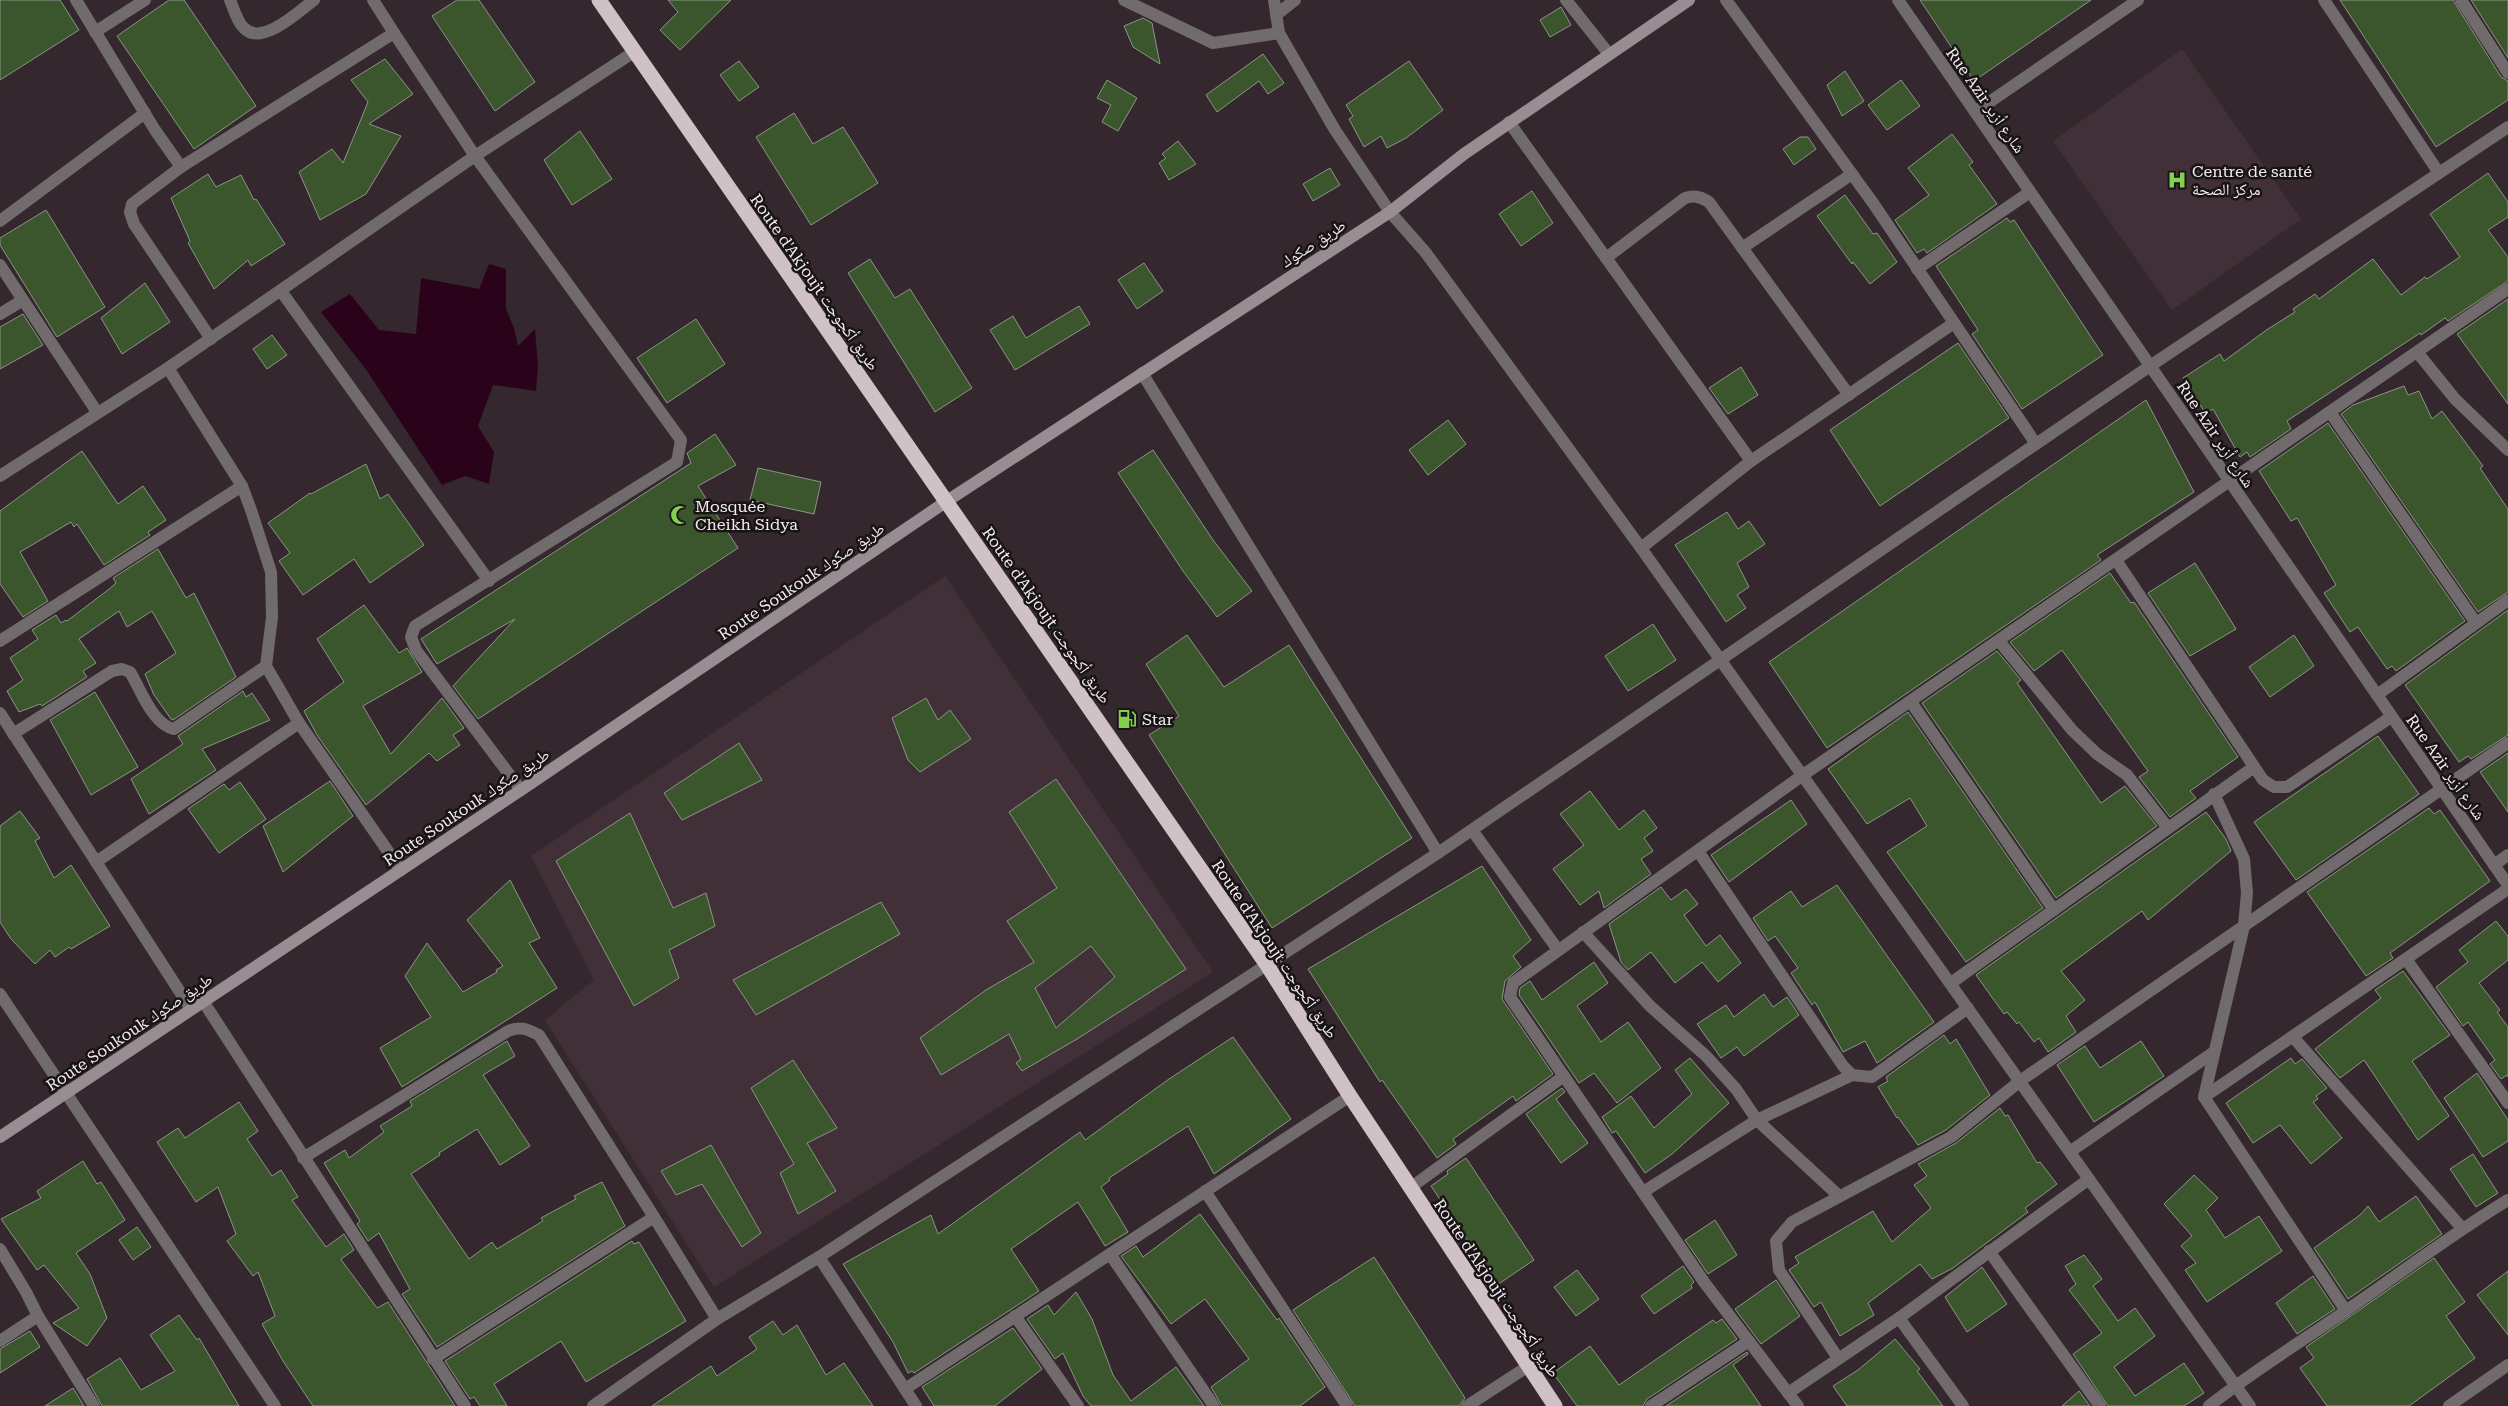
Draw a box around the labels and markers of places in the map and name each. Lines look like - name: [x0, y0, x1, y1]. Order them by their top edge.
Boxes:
- place label: Centre de santé مركز الصحة: [2192, 162, 2312, 199]
- hospital icon: Centre de santé مركز الصحة: [2166, 169, 2188, 191]
- place label: Mosquée Cheikh Sidya: [695, 497, 798, 534]
- mosque icon: Mosquée Cheikh Sidya: [669, 504, 691, 526]
- fuel station icon: Star: [1116, 708, 1138, 730]
- place label: Star: [1142, 710, 1173, 729]

